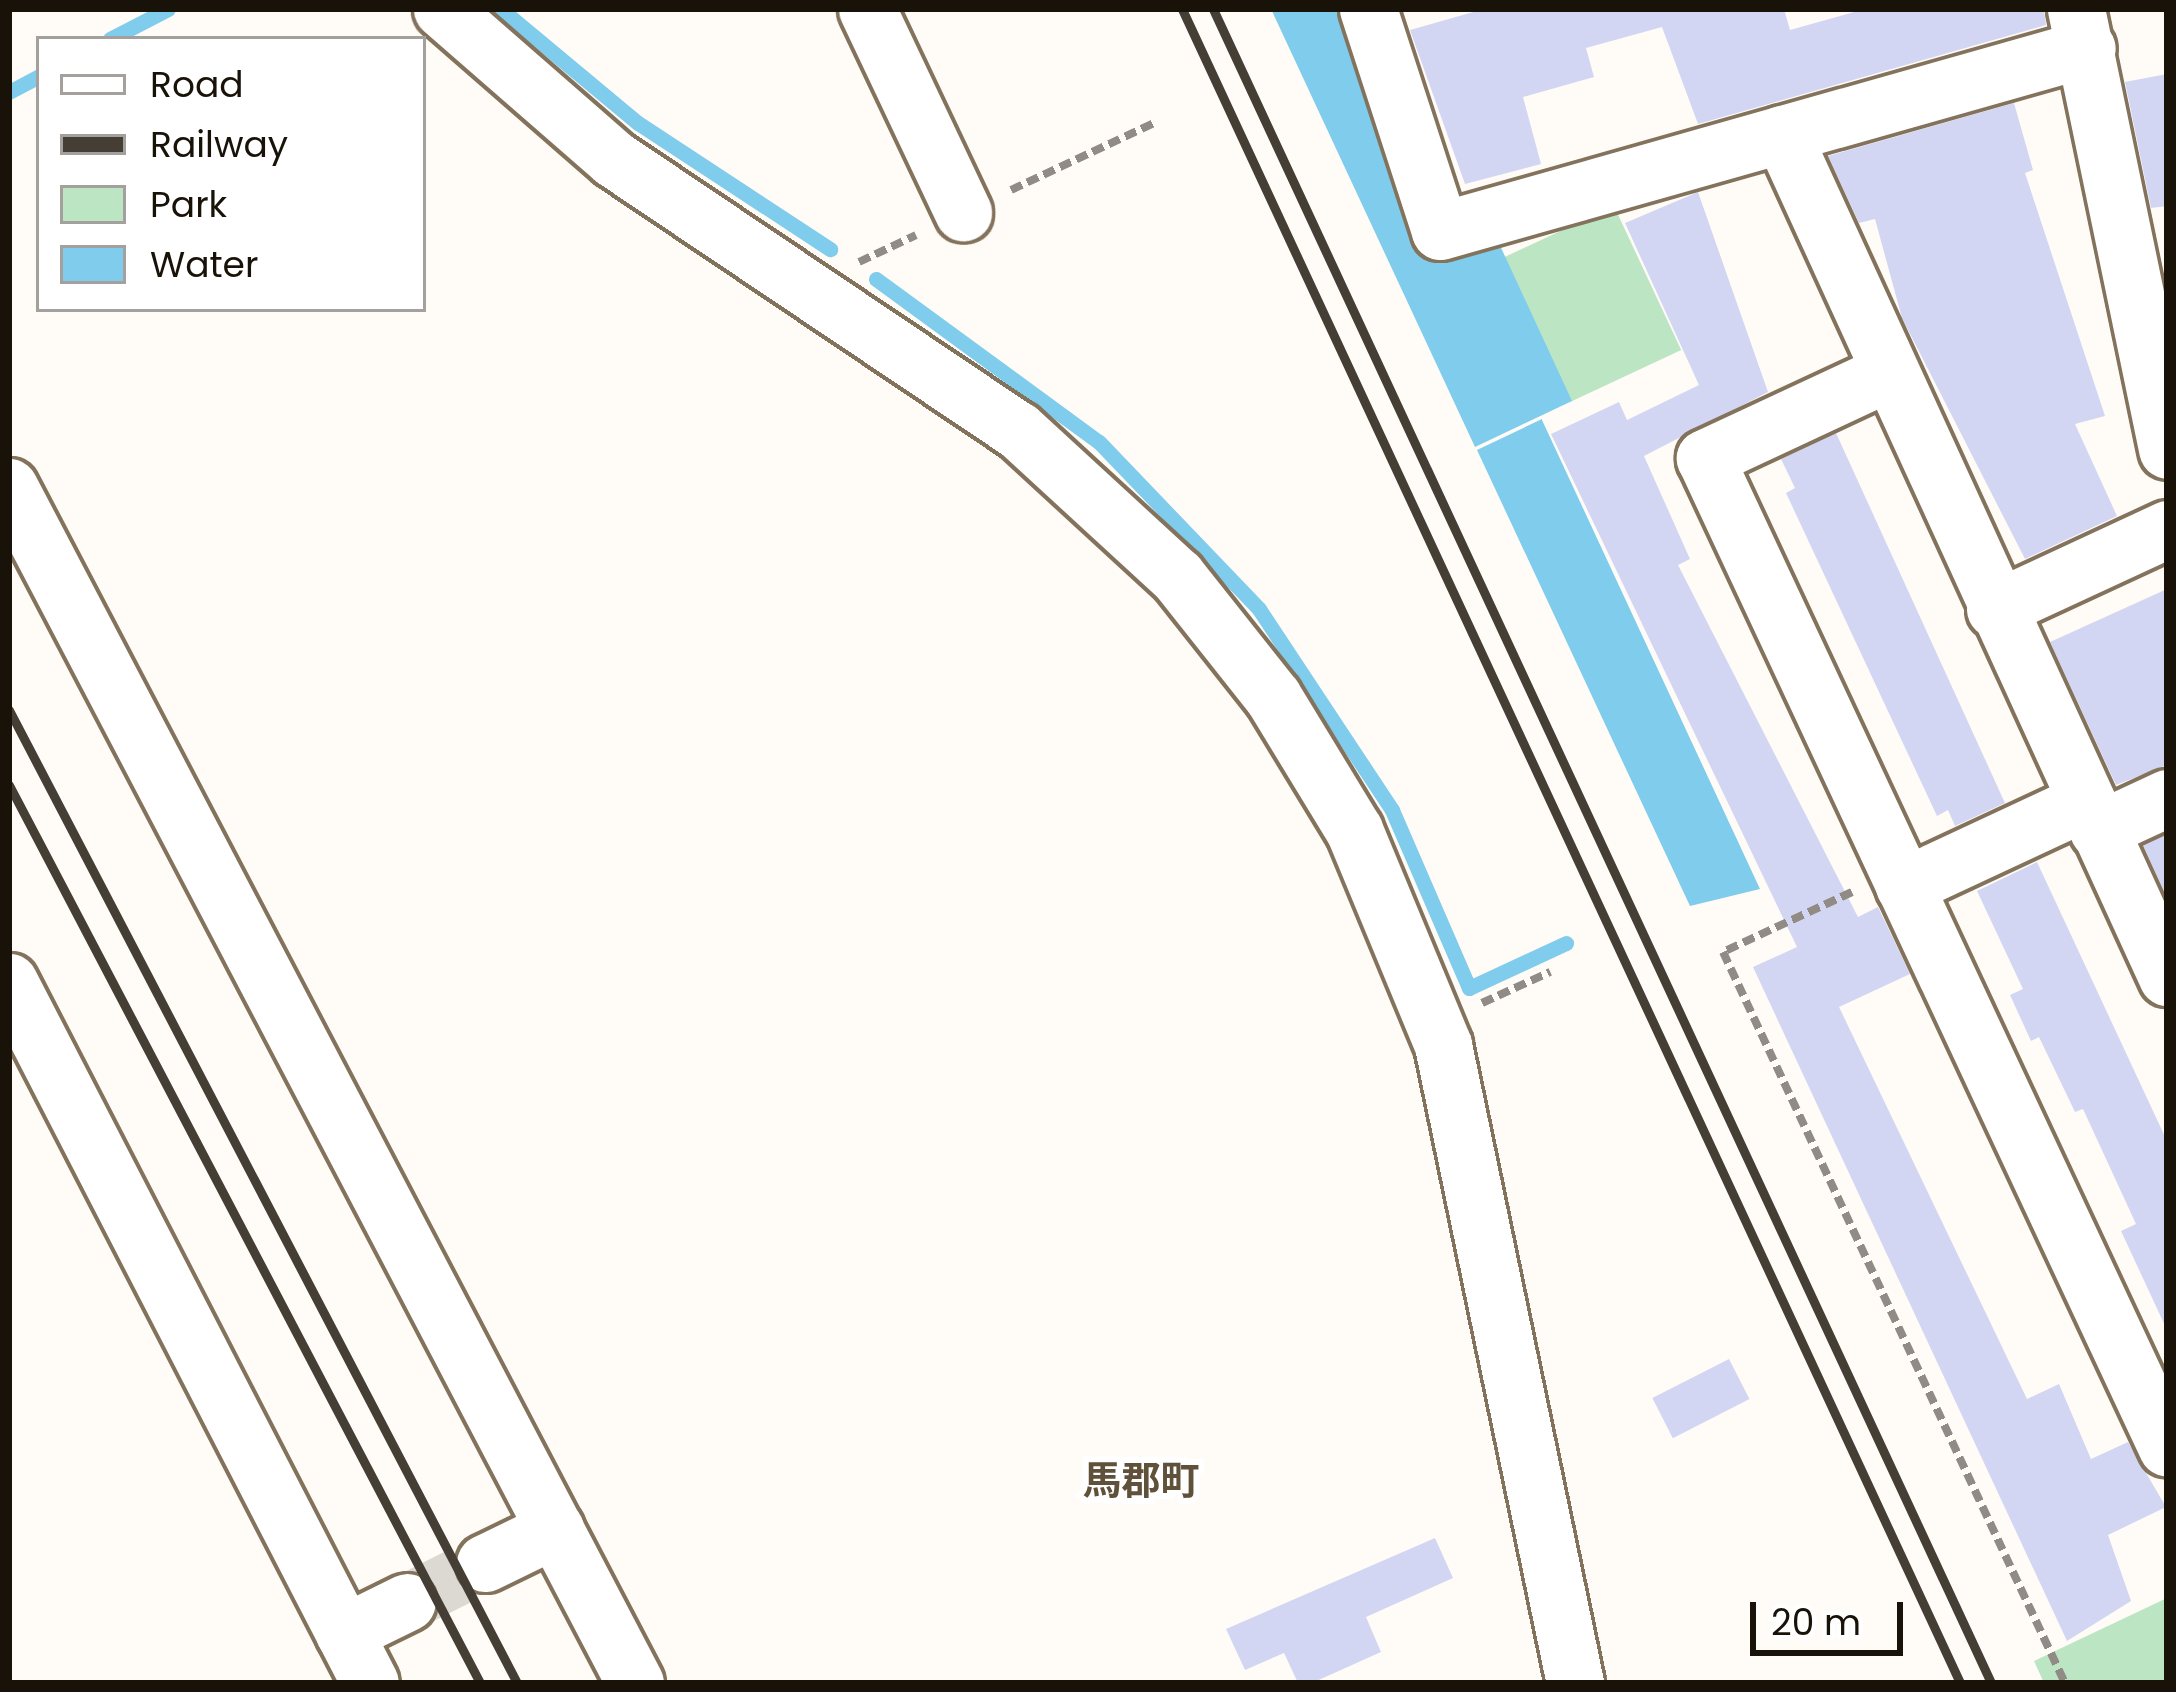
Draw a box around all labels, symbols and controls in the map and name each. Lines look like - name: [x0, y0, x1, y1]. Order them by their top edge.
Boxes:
- legend: [36, 36, 426, 312]
- text: Road: [150, 59, 244, 110]
- text: Railway: [150, 119, 288, 170]
- text: Park: [150, 179, 227, 230]
- text: Water: [150, 239, 258, 290]
- district label: 馬郡町: [1083, 1458, 1199, 1504]
- scale bar: [1756, 1578, 1909, 1652]
- text: 20 m: [1771, 1597, 1861, 1648]

